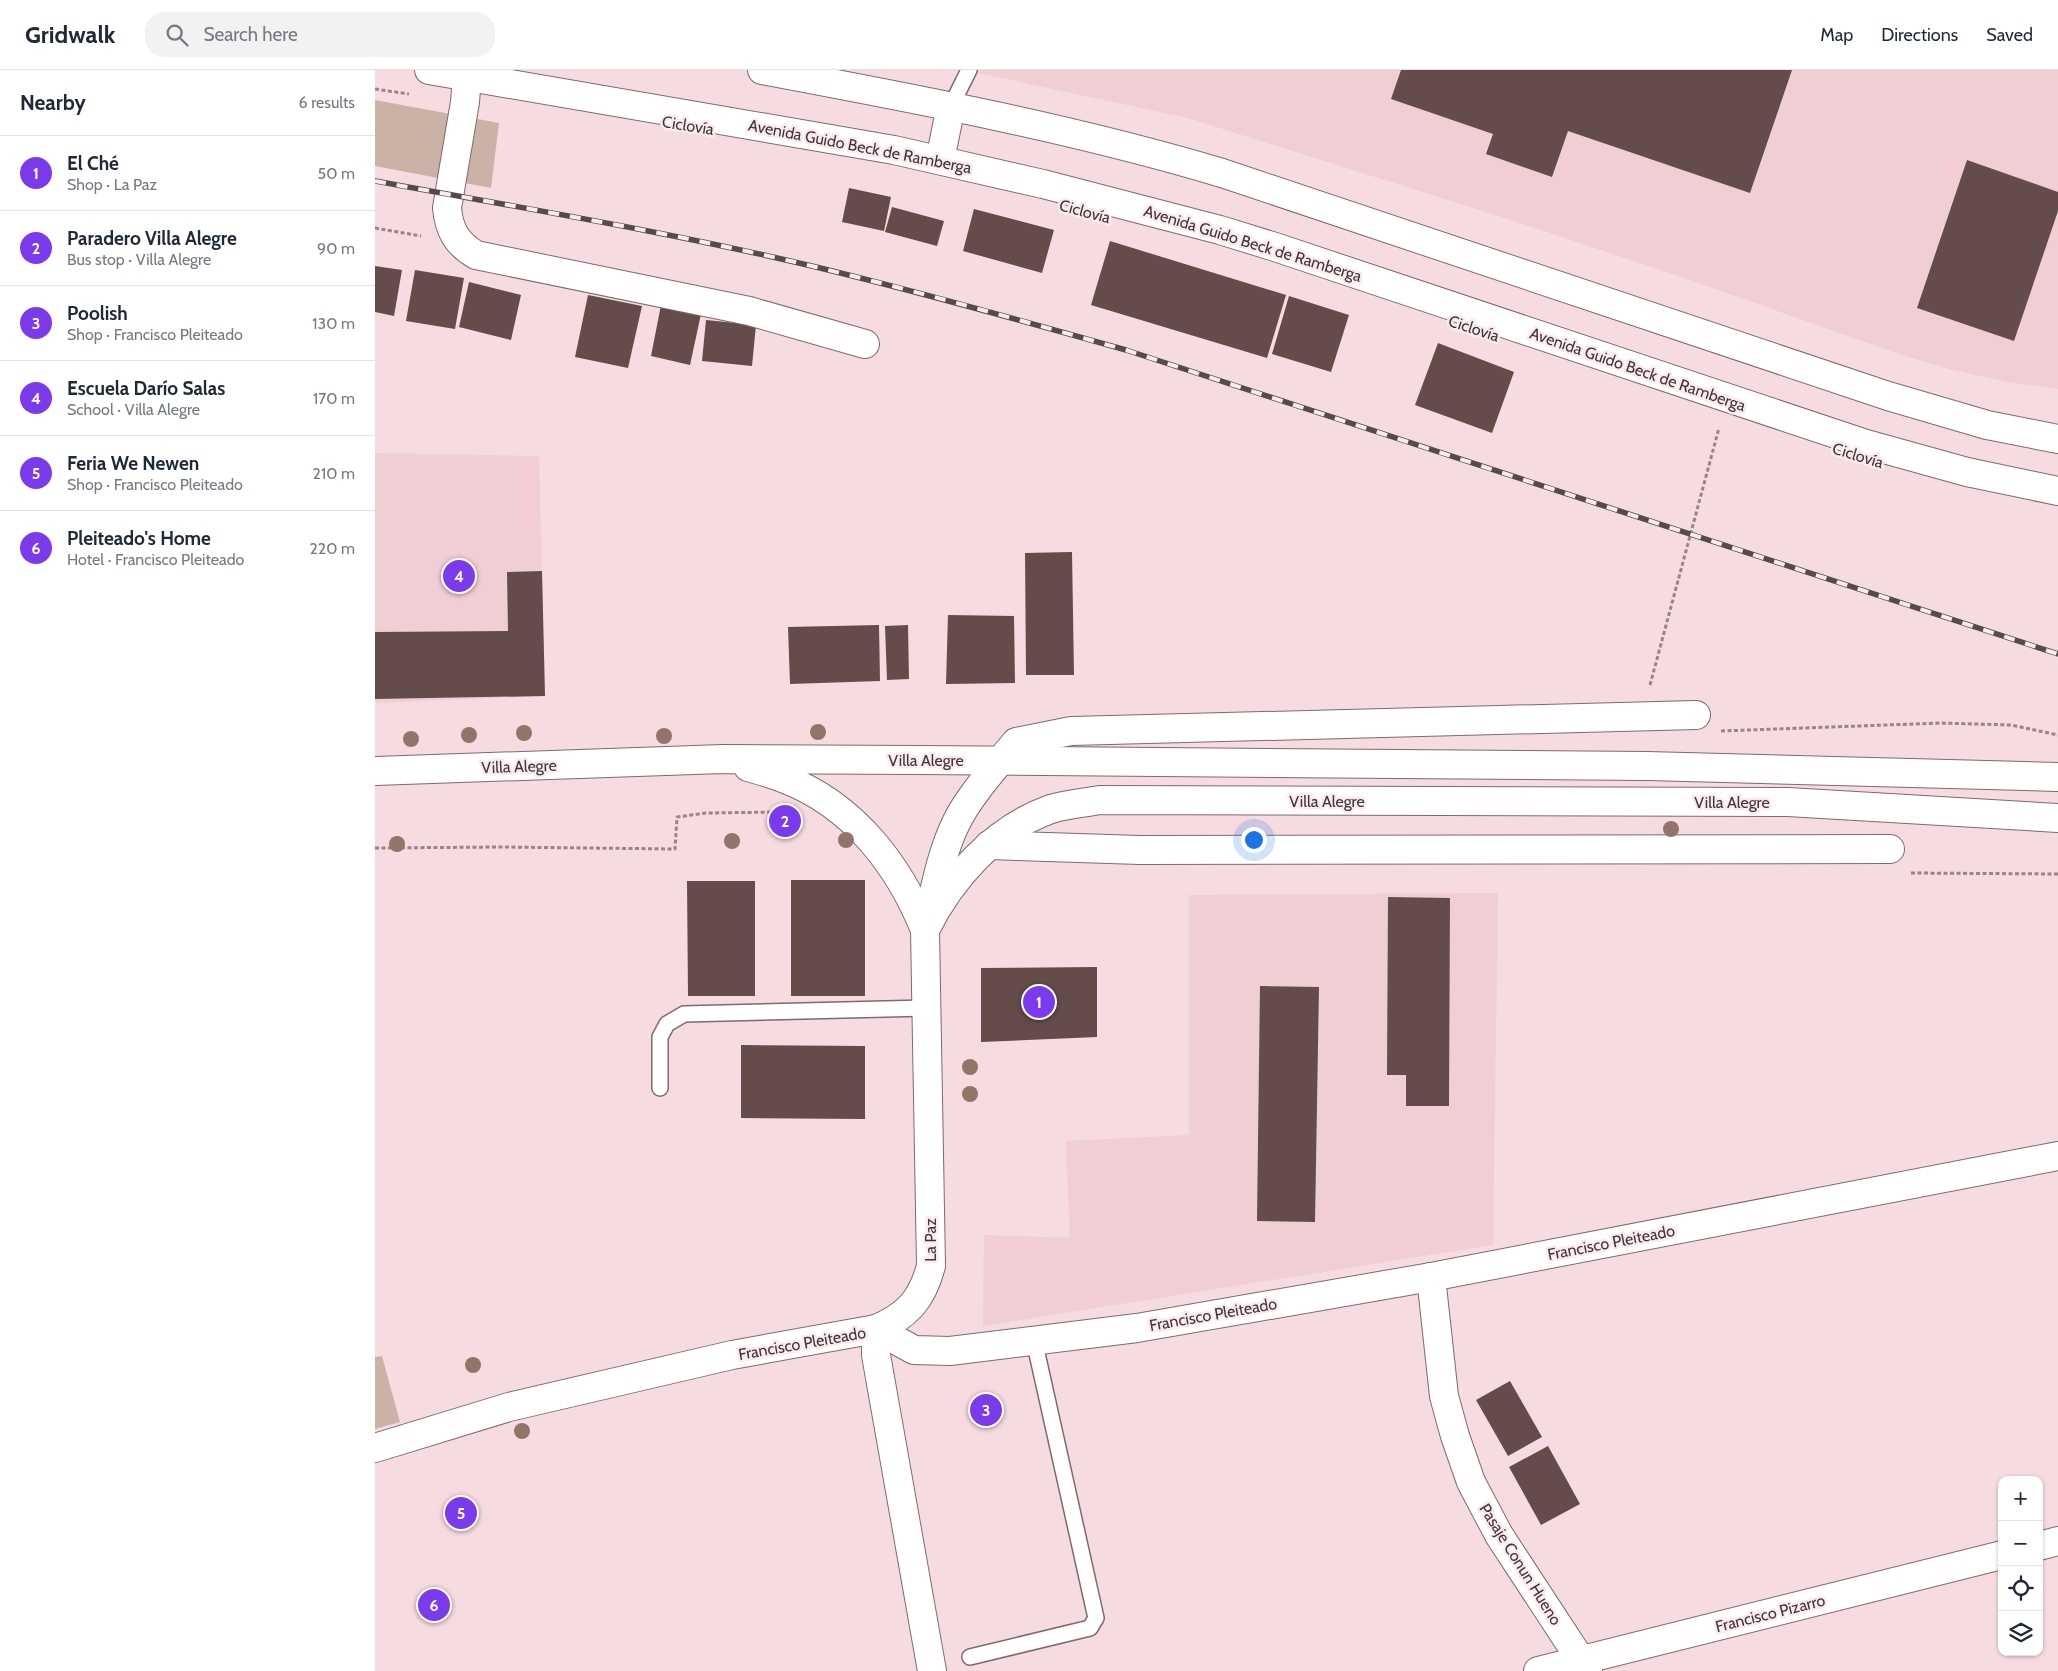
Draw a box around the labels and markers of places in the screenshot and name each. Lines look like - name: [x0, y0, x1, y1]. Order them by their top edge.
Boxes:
- pin: 4: [443, 557, 475, 595]
- pin: 2: [769, 802, 801, 840]
- pin: 1: [1023, 983, 1055, 1021]
- pin: 3: [970, 1391, 1002, 1429]
- pin: 5: [445, 1494, 477, 1532]
- pin: 6: [418, 1586, 450, 1624]

